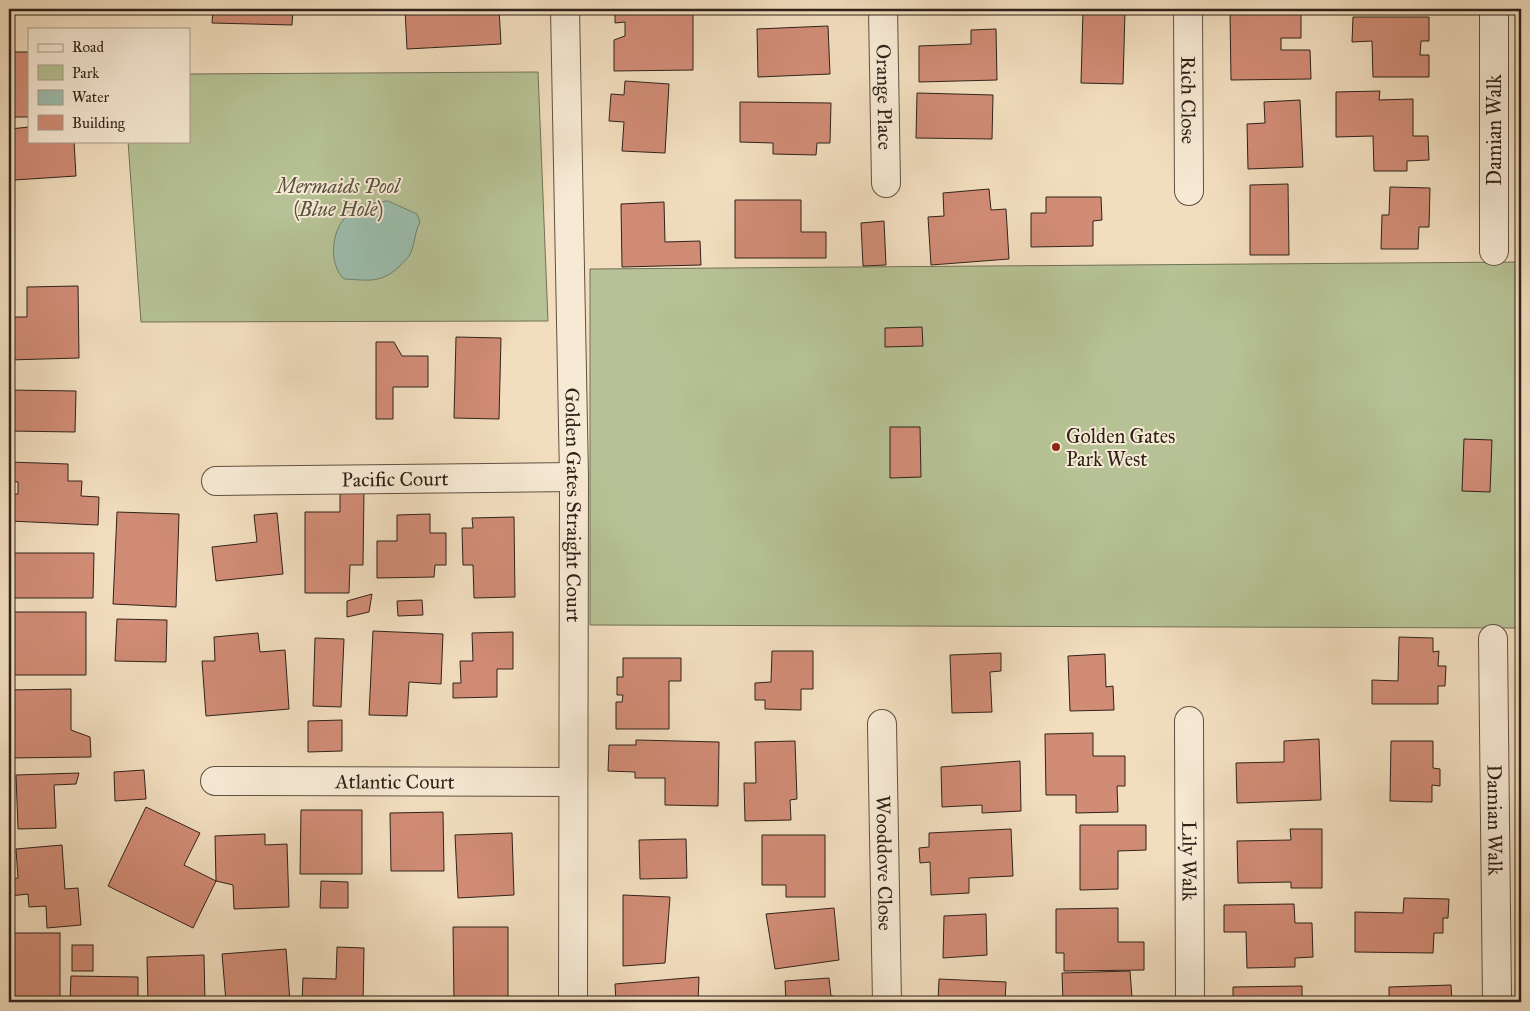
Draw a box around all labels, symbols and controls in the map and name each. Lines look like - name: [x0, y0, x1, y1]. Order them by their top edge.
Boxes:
- legend: [28, 28, 190, 142]
- text: Road: [72, 38, 104, 56]
- street label: Orange Place: [871, 44, 897, 150]
- street label: Rich Close: [1176, 56, 1201, 144]
- text: Park: [72, 64, 99, 82]
- street label: Damian Walk: [1482, 74, 1506, 186]
- text: Water: [72, 88, 109, 106]
- text: Building: [72, 114, 126, 132]
- park label: Mermaids Pool (Blue Hole): [275, 174, 401, 222]
- street label: Golden Gates Straight Court: [560, 387, 586, 622]
- place label: Golden Gates Park West: [1066, 424, 1175, 471]
- marker: Golden Gates Park West: [1050, 441, 1062, 453]
- street label: Pacific Court: [341, 466, 449, 492]
- street label: Damian Walk: [1482, 764, 1508, 876]
- street label: Atlantic Court: [334, 769, 455, 794]
- street label: Wooddove Close: [871, 795, 898, 931]
- street label: Lily Walk: [1177, 821, 1202, 902]

